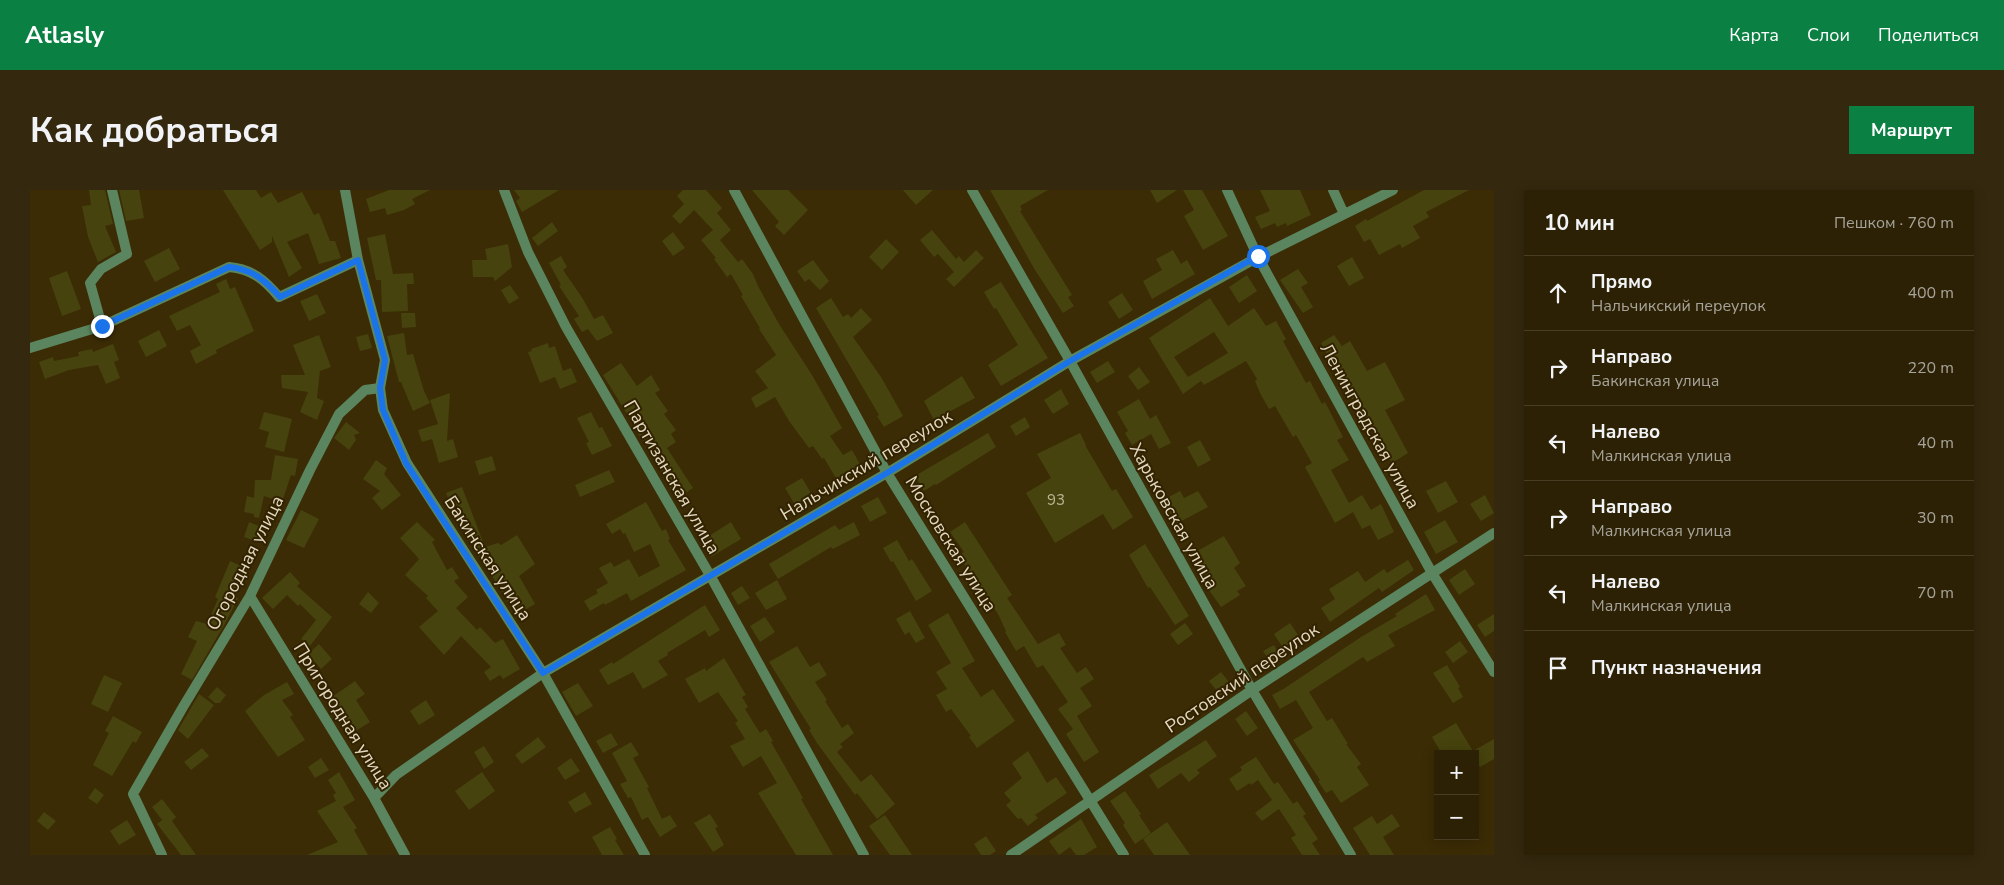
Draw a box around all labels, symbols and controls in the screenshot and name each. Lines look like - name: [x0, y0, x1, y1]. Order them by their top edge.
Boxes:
- text: Atlasly: [25, 19, 104, 51]
- text: Карта: [1729, 23, 1779, 47]
- text: Слои: [1807, 23, 1850, 47]
- text: Поделиться: [1878, 23, 1979, 47]
- button: Маршрут: [1849, 106, 1974, 154]
- text: Как добраться: [30, 107, 279, 154]
- text: 10 мин: [1544, 209, 1615, 237]
- text: Пешком · 760 m: [1834, 212, 1954, 234]
- route start: [1247, 245, 1270, 268]
- text: Прямо: [1591, 269, 1652, 295]
- icon: ahead: [1544, 279, 1572, 307]
- text: 400 m: [1907, 282, 1954, 304]
- text: Нальчикский переулок: [1591, 295, 1766, 317]
- route end: [91, 315, 114, 338]
- street label: Ленинградская улица: [1314, 339, 1426, 513]
- text: Направо: [1591, 344, 1672, 370]
- icon: right: [1544, 354, 1572, 382]
- text: 220 m: [1907, 357, 1954, 379]
- text: Бакинская улица: [1591, 370, 1719, 392]
- street label: Партизанская улица: [618, 396, 726, 558]
- street label: Нальчикский переулок: [776, 404, 957, 526]
- text: Налево: [1591, 419, 1660, 445]
- icon: left: [1544, 429, 1572, 457]
- text: 40 m: [1917, 432, 1954, 454]
- street label: Харьковская улица: [1124, 439, 1224, 593]
- text: Малкинская улица: [1591, 445, 1732, 467]
- street label: Московская улица: [900, 472, 1002, 616]
- house number: 93: [1047, 490, 1065, 510]
- street label: Бакинская улица: [439, 491, 537, 625]
- street label: Огородная улица: [201, 492, 289, 634]
- text: Направо: [1591, 494, 1672, 520]
- icon: right: [1544, 504, 1572, 532]
- text: 30 m: [1917, 507, 1954, 529]
- text: Малкинская улица: [1591, 520, 1732, 542]
- text: Налево: [1591, 569, 1660, 595]
- icon: left: [1544, 579, 1572, 607]
- text: 70 m: [1917, 582, 1954, 604]
- text: Малкинская улица: [1591, 595, 1732, 617]
- street label: Ростовский переулок: [1160, 617, 1324, 739]
- street label: Пригородная улица: [288, 638, 398, 794]
- icon: arrive: [1544, 654, 1572, 682]
- text: Пункт назначения: [1591, 655, 1762, 681]
- map controls: [1434, 750, 1479, 840]
- button: +: [1434, 750, 1479, 795]
- button: −: [1434, 795, 1479, 840]

